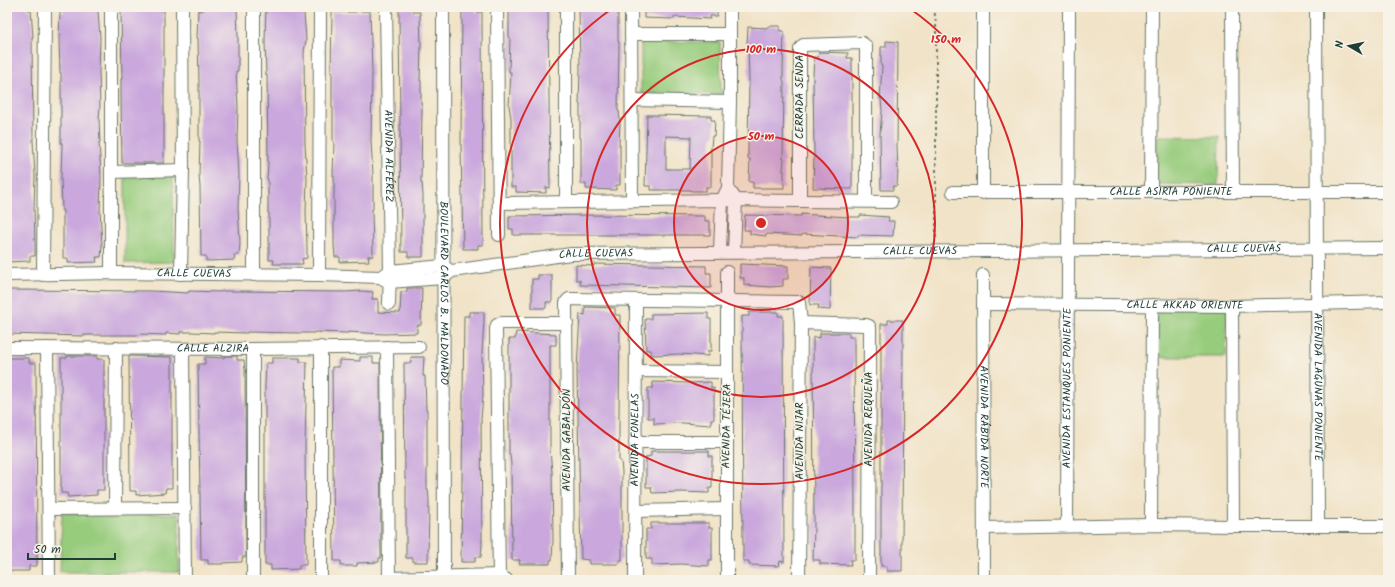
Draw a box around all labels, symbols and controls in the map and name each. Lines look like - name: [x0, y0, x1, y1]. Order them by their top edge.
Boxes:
- north arrow: [1329, 26, 1369, 66]
- text: 150 m: [931, 30, 961, 49]
- text: 100 m: [746, 40, 776, 59]
- text: N: [1331, 40, 1350, 49]
- street label: CERRADA SENDA: [791, 55, 809, 139]
- street label: AVENIDA ALFÉREZ: [379, 109, 398, 203]
- text: 50 m: [747, 127, 775, 146]
- street label: CALLE ASIRIA PONIENTE: [1110, 183, 1233, 201]
- street label: BOULEVARD CARLOS B. MALDONADO: [434, 201, 453, 385]
- centre of rings: [754, 216, 768, 230]
- street label: CALLE CUEVAS: [1207, 240, 1281, 258]
- street label: CALLE CUEVAS: [883, 242, 957, 261]
- street label: CALLE CUEVAS: [558, 245, 633, 265]
- street label: CALLE CUEVAS: [157, 264, 231, 283]
- street label: CALLE AKKAD ORIENTE: [1126, 296, 1244, 315]
- street label: AVENIDA ESTANQUES PONIENTE: [1058, 307, 1077, 468]
- street label: AVENIDA LAGUNAS PONIENTE: [1308, 313, 1327, 462]
- street label: CALLE ALZIRA: [177, 340, 249, 358]
- street label: AVENIDA RÁBIDA NORTE: [974, 366, 993, 489]
- street label: AVENIDA REQUEÑA: [860, 371, 878, 467]
- street label: AVENIDA TÉJERA: [717, 383, 737, 469]
- street label: AVENIDA GABALDÓN: [558, 388, 576, 491]
- street label: AVENIDA FONELAS: [626, 393, 645, 487]
- street label: AVENIDA NIJAR: [791, 402, 809, 480]
- scale bar: [28, 535, 115, 561]
- text: 50 m: [34, 540, 61, 559]

